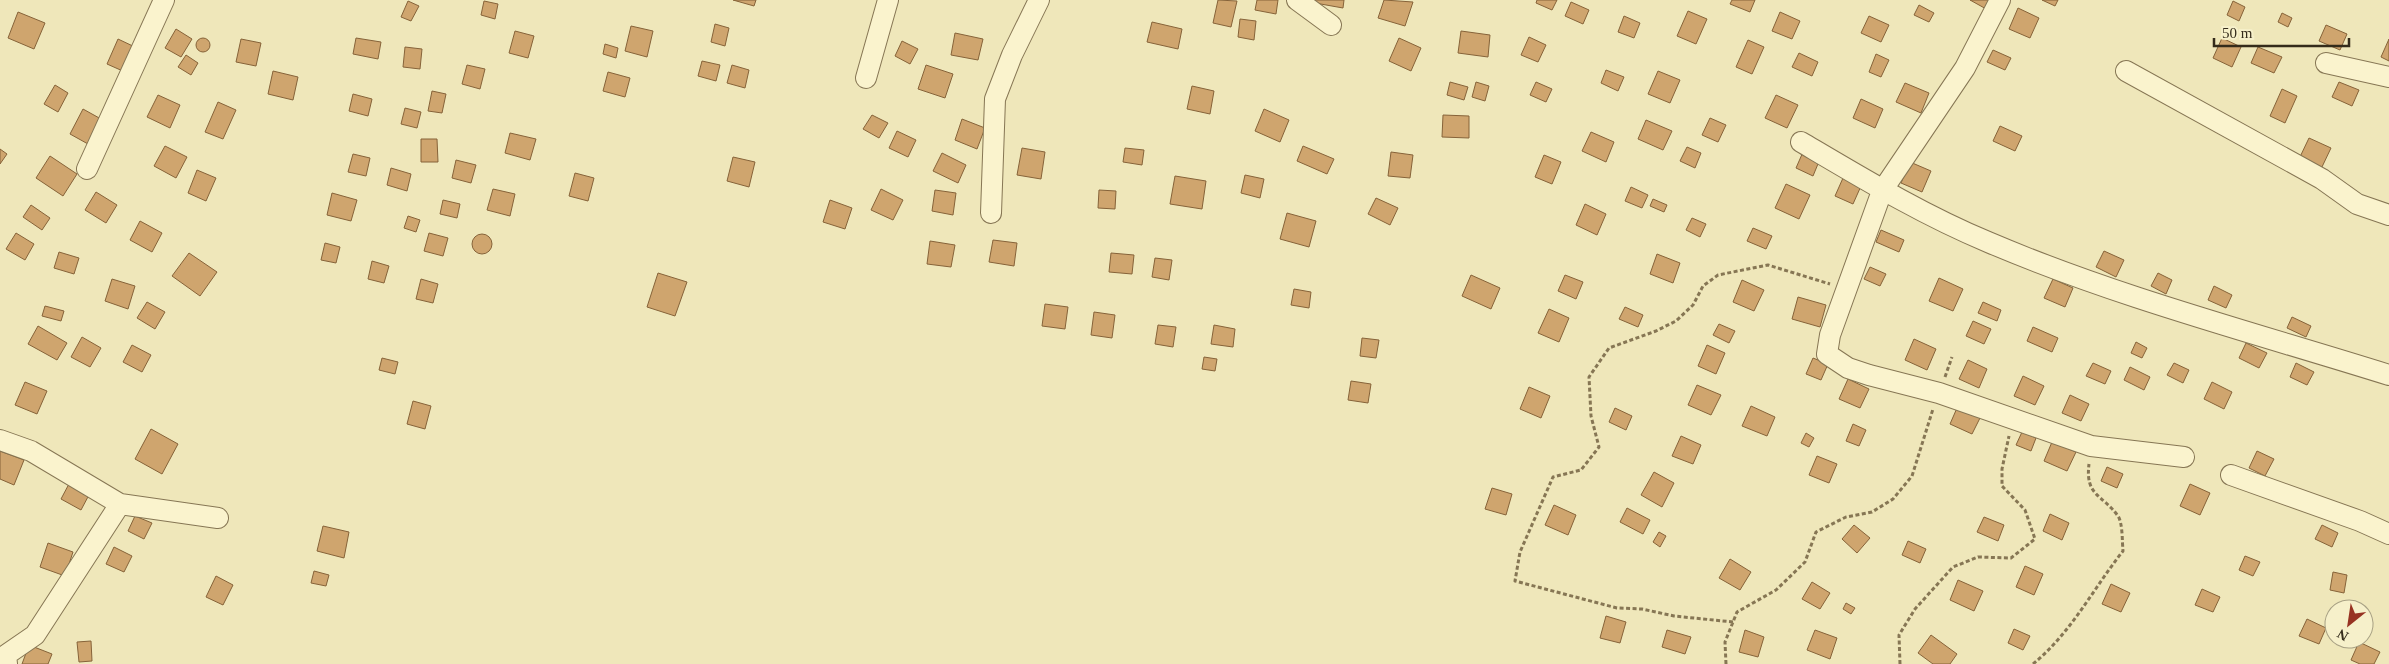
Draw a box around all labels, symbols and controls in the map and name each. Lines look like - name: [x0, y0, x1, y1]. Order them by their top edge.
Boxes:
- scale bar: [2214, 15, 2349, 47]
- text: 50 m: [2222, 25, 2253, 41]
- north arrow: [2324, 599, 2374, 649]
- text: N: [2335, 626, 2351, 644]

